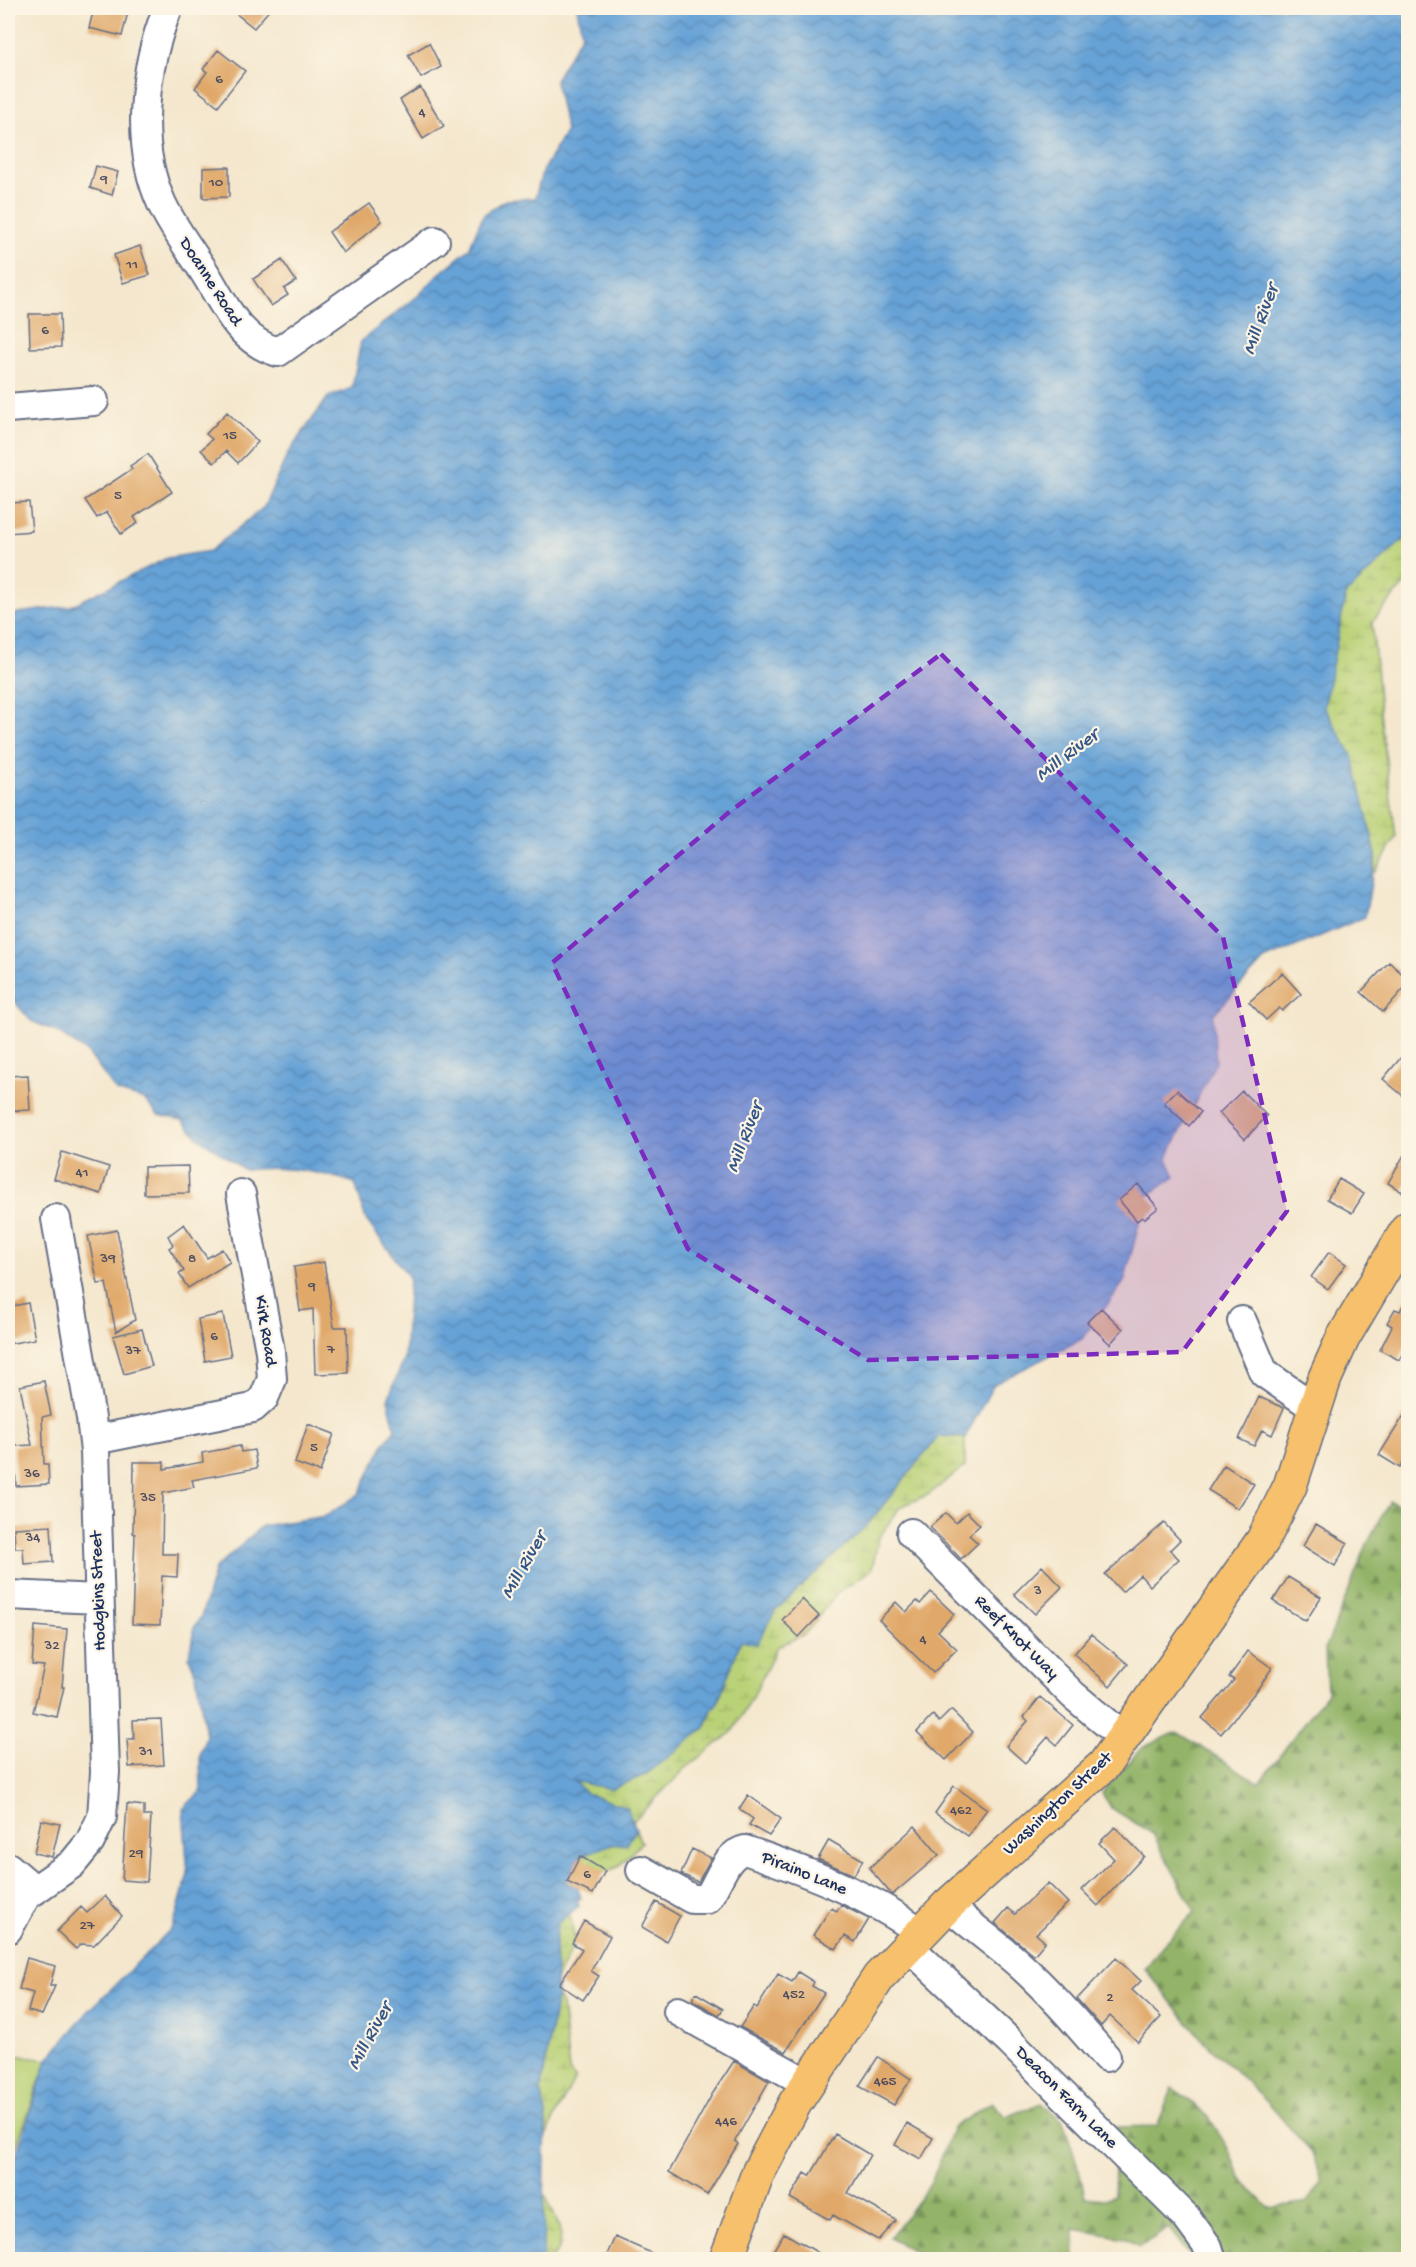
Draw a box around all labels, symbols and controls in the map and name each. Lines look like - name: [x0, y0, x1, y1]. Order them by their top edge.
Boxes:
- house number: 6: [215, 71, 223, 89]
- house number: 4: [418, 104, 426, 122]
- house number: 9: [99, 171, 108, 189]
- house number: 10: [208, 174, 224, 192]
- street label: Doanne Road: [173, 233, 247, 331]
- house number: 11: [125, 256, 138, 274]
- water label: Mill River: [1239, 278, 1287, 358]
- house number: 6: [41, 322, 49, 340]
- house number: 15: [222, 427, 237, 445]
- house number: 5: [114, 487, 122, 505]
- water label: Mill River: [1032, 723, 1107, 787]
- water label: Mill River: [722, 1096, 771, 1176]
- house number: 41: [75, 1164, 89, 1182]
- house number: 39: [99, 1250, 116, 1268]
- house number: 8: [188, 1250, 196, 1268]
- house number: 9: [307, 1278, 316, 1296]
- street label: Kirk Road: [249, 1294, 281, 1370]
- house number: 6: [210, 1328, 218, 1346]
- house number: 7: [326, 1341, 336, 1359]
- house number: 37: [124, 1342, 142, 1360]
- house number: 5: [310, 1439, 318, 1457]
- house number: 36: [23, 1465, 40, 1483]
- house number: 35: [139, 1489, 156, 1507]
- water label: Mill River: [497, 1525, 555, 1603]
- house number: 34: [25, 1529, 40, 1547]
- street label: Hodgkins Street: [86, 1529, 112, 1651]
- house number: 3: [1033, 1582, 1042, 1600]
- street label: Reef Knot Way: [969, 1591, 1063, 1685]
- house number: 4: [919, 1631, 927, 1649]
- house number: 32: [43, 1637, 60, 1655]
- house number: 31: [138, 1743, 153, 1761]
- street label: Washington Street: [999, 1747, 1118, 1860]
- house number: 462: [950, 1802, 972, 1820]
- house number: 29: [129, 1845, 144, 1863]
- street label: Piraino Lane: [757, 1847, 851, 1901]
- house number: 6: [583, 1866, 591, 1884]
- house number: 27: [79, 1917, 96, 1935]
- house number: 452: [783, 1986, 805, 2004]
- house number: 2: [1106, 1989, 1114, 2007]
- water label: Mill River: [343, 1996, 401, 2074]
- street label: Deacon Farm Lane: [1010, 2042, 1122, 2154]
- house number: 465: [874, 2073, 896, 2091]
- house number: 446: [715, 2113, 737, 2131]

